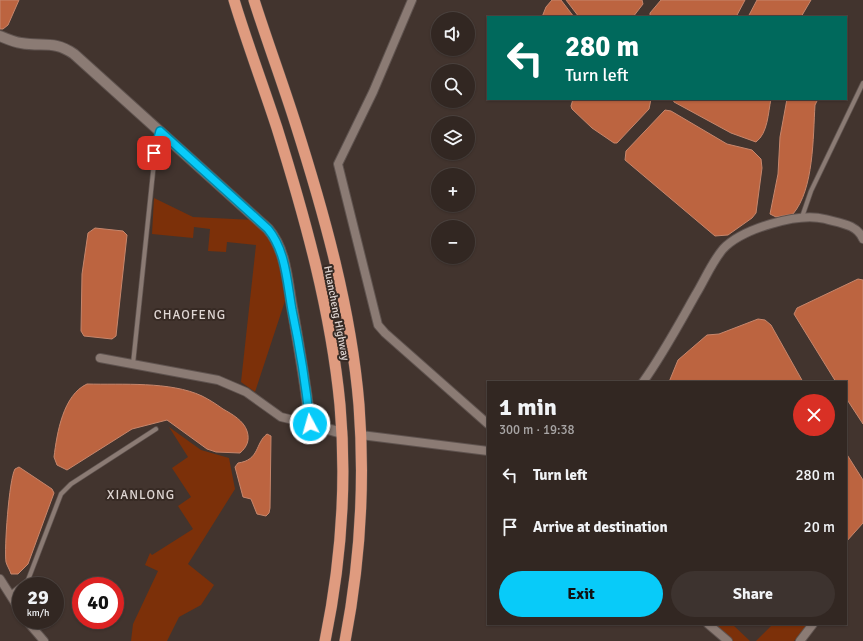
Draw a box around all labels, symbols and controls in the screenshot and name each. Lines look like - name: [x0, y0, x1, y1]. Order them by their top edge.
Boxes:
- map controls: [431, 12, 475, 264]
- button: sound: [431, 12, 475, 56]
- text: 280 m: [565, 30, 639, 64]
- icon: left: [499, 32, 551, 84]
- button: search: [431, 64, 475, 108]
- text: Turn left: [565, 64, 628, 86]
- button: layers: [431, 116, 475, 160]
- pin: [137, 136, 171, 170]
- icon: arrive: [143, 142, 165, 164]
- button: +: [431, 168, 475, 212]
- button: −: [431, 220, 475, 264]
- street label: Huancheng Highway: [321, 265, 352, 362]
- district label: CHAOFENG: [154, 307, 226, 323]
- text: 1 min: [499, 392, 557, 422]
- button: close: [793, 394, 835, 436]
- position arrow: [289, 403, 331, 445]
- text: 300 m · 19:38: [499, 422, 575, 438]
- icon: left: [499, 464, 521, 486]
- text: Turn left: [533, 466, 587, 484]
- text: 280 m: [795, 466, 835, 484]
- district label: XIANLONG: [107, 487, 175, 503]
- icon: arrive: [499, 516, 521, 538]
- text: Arrive at destination: [533, 518, 668, 536]
- text: 20 m: [804, 518, 835, 536]
- button: Exit: [499, 571, 663, 617]
- button: Share: [671, 571, 835, 617]
- speed limit sign: 40: [72, 577, 124, 629]
- text: 29: [27, 585, 49, 610]
- text: km/h: [27, 607, 49, 619]

